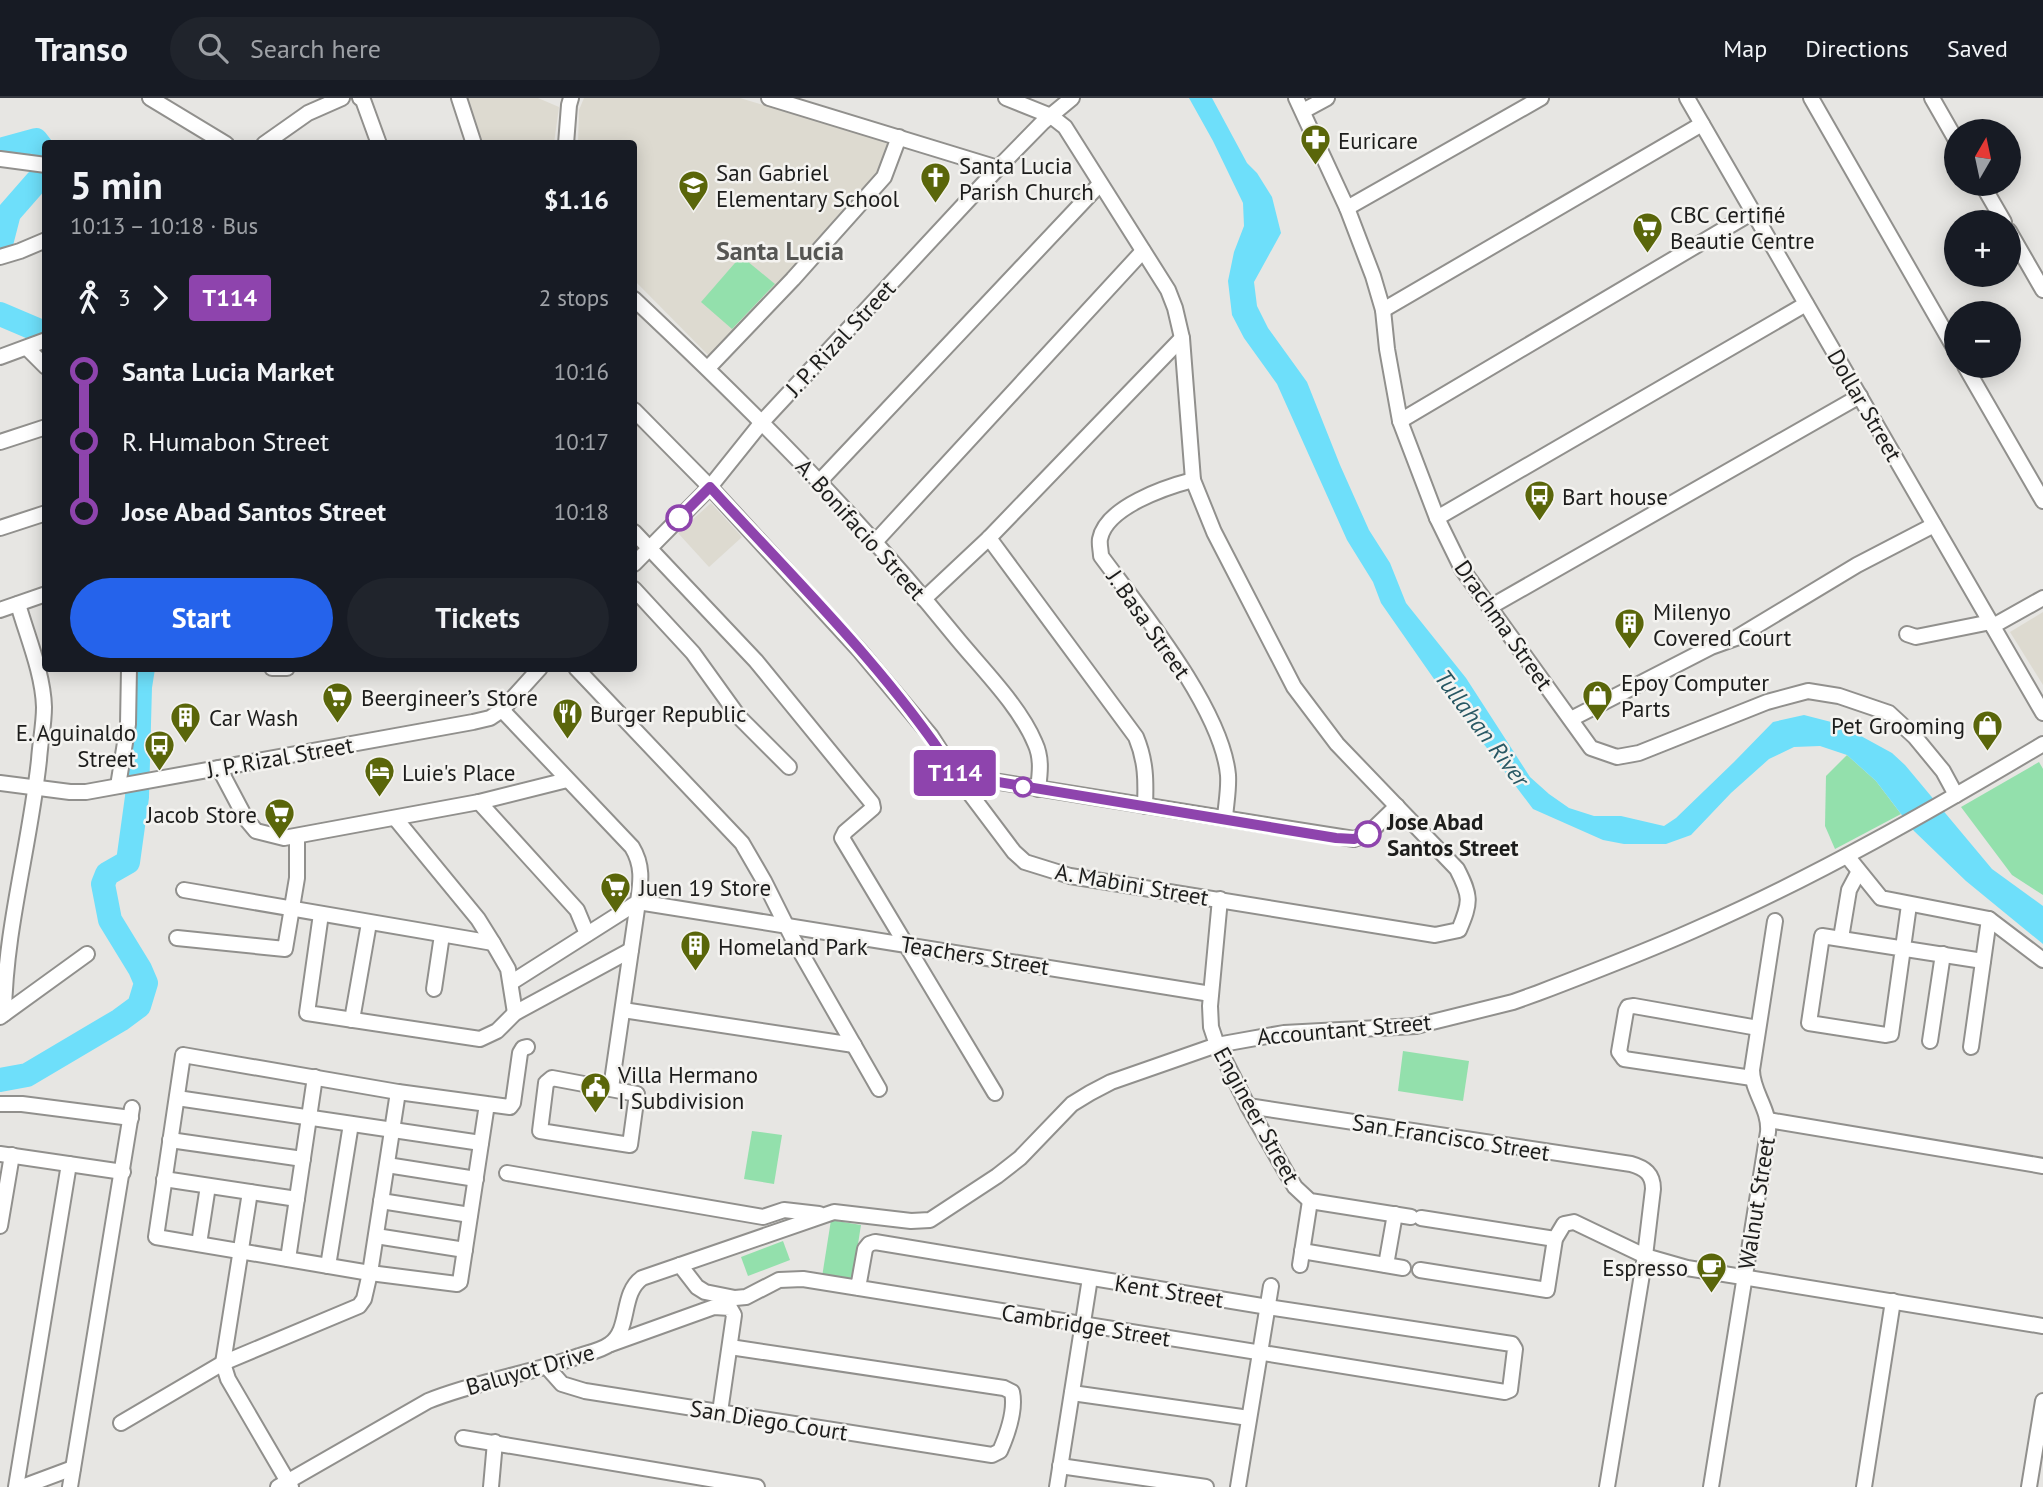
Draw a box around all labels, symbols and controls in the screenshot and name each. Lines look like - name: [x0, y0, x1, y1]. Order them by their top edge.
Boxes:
- search box: [170, 17, 660, 80]
- text: Transo: [35, 27, 128, 70]
- icon: search: [194, 29, 232, 67]
- text: Search here: [250, 32, 381, 65]
- text: Map: [1723, 33, 1767, 64]
- text: Directions: [1805, 33, 1909, 64]
- text: Saved: [1947, 33, 2008, 64]
- north arrow: [1944, 119, 2021, 196]
- map controls: [1944, 119, 2021, 378]
- pharmacy icon: Euricare: [1298, 123, 1332, 167]
- place label: Euricare: [1338, 126, 1418, 155]
- place label: Santa Lucia Parish Church: [959, 151, 1094, 206]
- place label: San Gabriel Elementary School: [716, 158, 900, 213]
- text: 5 min: [70, 160, 163, 209]
- church icon: Santa Lucia Parish Church: [919, 161, 953, 205]
- school or university icon: San Gabriel Elementary School: [676, 168, 710, 212]
- text: $1.16: [544, 183, 609, 216]
- place label: CBC Certifié Beautie Centre: [1670, 200, 1815, 255]
- supermarket icon: CBC Certifié Beautie Centre: [1630, 210, 1664, 254]
- button: +: [1944, 210, 2021, 287]
- text: 10:13 – 10:18 · Bus: [70, 211, 258, 240]
- district label: Santa Lucia: [716, 234, 844, 267]
- street label: J. P. Rizal Street: [778, 274, 901, 403]
- icon: walk: [70, 279, 108, 317]
- icon: forward: [141, 279, 179, 317]
- text: T114: [203, 282, 257, 313]
- text: 3: [118, 283, 131, 312]
- text: 2 stops: [539, 283, 609, 312]
- button: −: [1944, 301, 2021, 378]
- street label: Dollar Street: [1821, 344, 1909, 467]
- text: Santa Lucia Market: [122, 355, 334, 388]
- text: 10:16: [554, 357, 609, 386]
- text: R. Humabon Street: [122, 425, 329, 458]
- text: 10:17: [554, 427, 609, 456]
- street label: A. Bonifacio Street: [790, 452, 932, 606]
- bus stop icon: Bart house: [1522, 479, 1556, 523]
- place label: Bart house: [1562, 482, 1668, 511]
- text: Jose Abad Santos Street: [122, 495, 386, 528]
- text: 10:18: [554, 497, 609, 526]
- unlabelled marker: [666, 505, 692, 531]
- street label: Drachma Street: [1448, 554, 1560, 696]
- street label: J. Basa Street: [1100, 563, 1197, 684]
- button: Start: [70, 578, 333, 658]
- button: Tickets: [347, 578, 609, 658]
- place label: Milenyo Covered Court: [1653, 597, 1791, 652]
- building icon: Milenyo Covered Court: [1613, 607, 1647, 651]
- water label: Tullahan River: [1428, 663, 1538, 795]
- place label: Epoy Computer Parts: [1621, 668, 1769, 723]
- shop icon: Epoy Computer Parts: [1581, 678, 1615, 722]
- supermarket icon: Beergineer’s Store: [321, 680, 355, 724]
- place label: Beergineer’s Store: [361, 683, 538, 712]
- restaurant icon: Burger Republic: [550, 696, 584, 740]
- place label: Burger Republic: [590, 699, 746, 728]
- building icon: Car Wash: [169, 700, 203, 744]
- place label: Car Wash: [209, 703, 298, 732]
- shop icon: Pet Grooming: [1971, 708, 2005, 752]
- place label: Pet Grooming: [1831, 711, 1965, 740]
- place label: E. Aguinaldo Street: [16, 718, 136, 773]
- bus stop icon: E. Aguinaldo Street: [142, 728, 176, 772]
- street label: J. P. Rizal Street: [203, 730, 356, 784]
- line badge: T114: [906, 750, 1004, 796]
- hotel icon: Luie's Place: [362, 755, 396, 799]
- text: T114: [928, 757, 982, 788]
- place label: Luie's Place: [402, 758, 515, 787]
- unlabelled marker: [1013, 777, 1033, 797]
- supermarket icon: Jacob Store: [263, 797, 297, 841]
- place label: Jacob Store: [146, 800, 257, 829]
- place label: Jose Abad Santos Street: [1386, 807, 1519, 862]
- marker: Jose Abad Santos Street: [1355, 821, 1381, 847]
- street label: A. Mabini Street: [1053, 856, 1211, 912]
- supermarket icon: Juen 19 Store: [599, 870, 633, 914]
- place label: Juen 19 Store: [638, 873, 771, 902]
- building icon: Homeland Park: [678, 929, 712, 973]
- street label: Teachers Street: [899, 929, 1052, 981]
- place label: Homeland Park: [718, 932, 868, 961]
- street label: Accountant Street: [1256, 1007, 1432, 1051]
- street label: Engineer Street: [1208, 1042, 1307, 1189]
- place label: Villa Hermano I Subdivision: [617, 1060, 758, 1115]
- public building icon: Villa Hermano I Subdivision: [578, 1070, 612, 1114]
- street label: San Francisco Street: [1350, 1107, 1552, 1167]
- street label: Walnut Street: [1731, 1134, 1781, 1271]
- cafe icon: Espresso: [1694, 1250, 1728, 1294]
- place label: Espresso: [1602, 1253, 1688, 1282]
- street label: Kent Street: [1112, 1268, 1226, 1314]
- street label: Cambridge Street: [1000, 1297, 1173, 1353]
- street label: Baluyot Drive: [462, 1337, 598, 1401]
- street label: San Diego Court: [688, 1393, 850, 1447]

